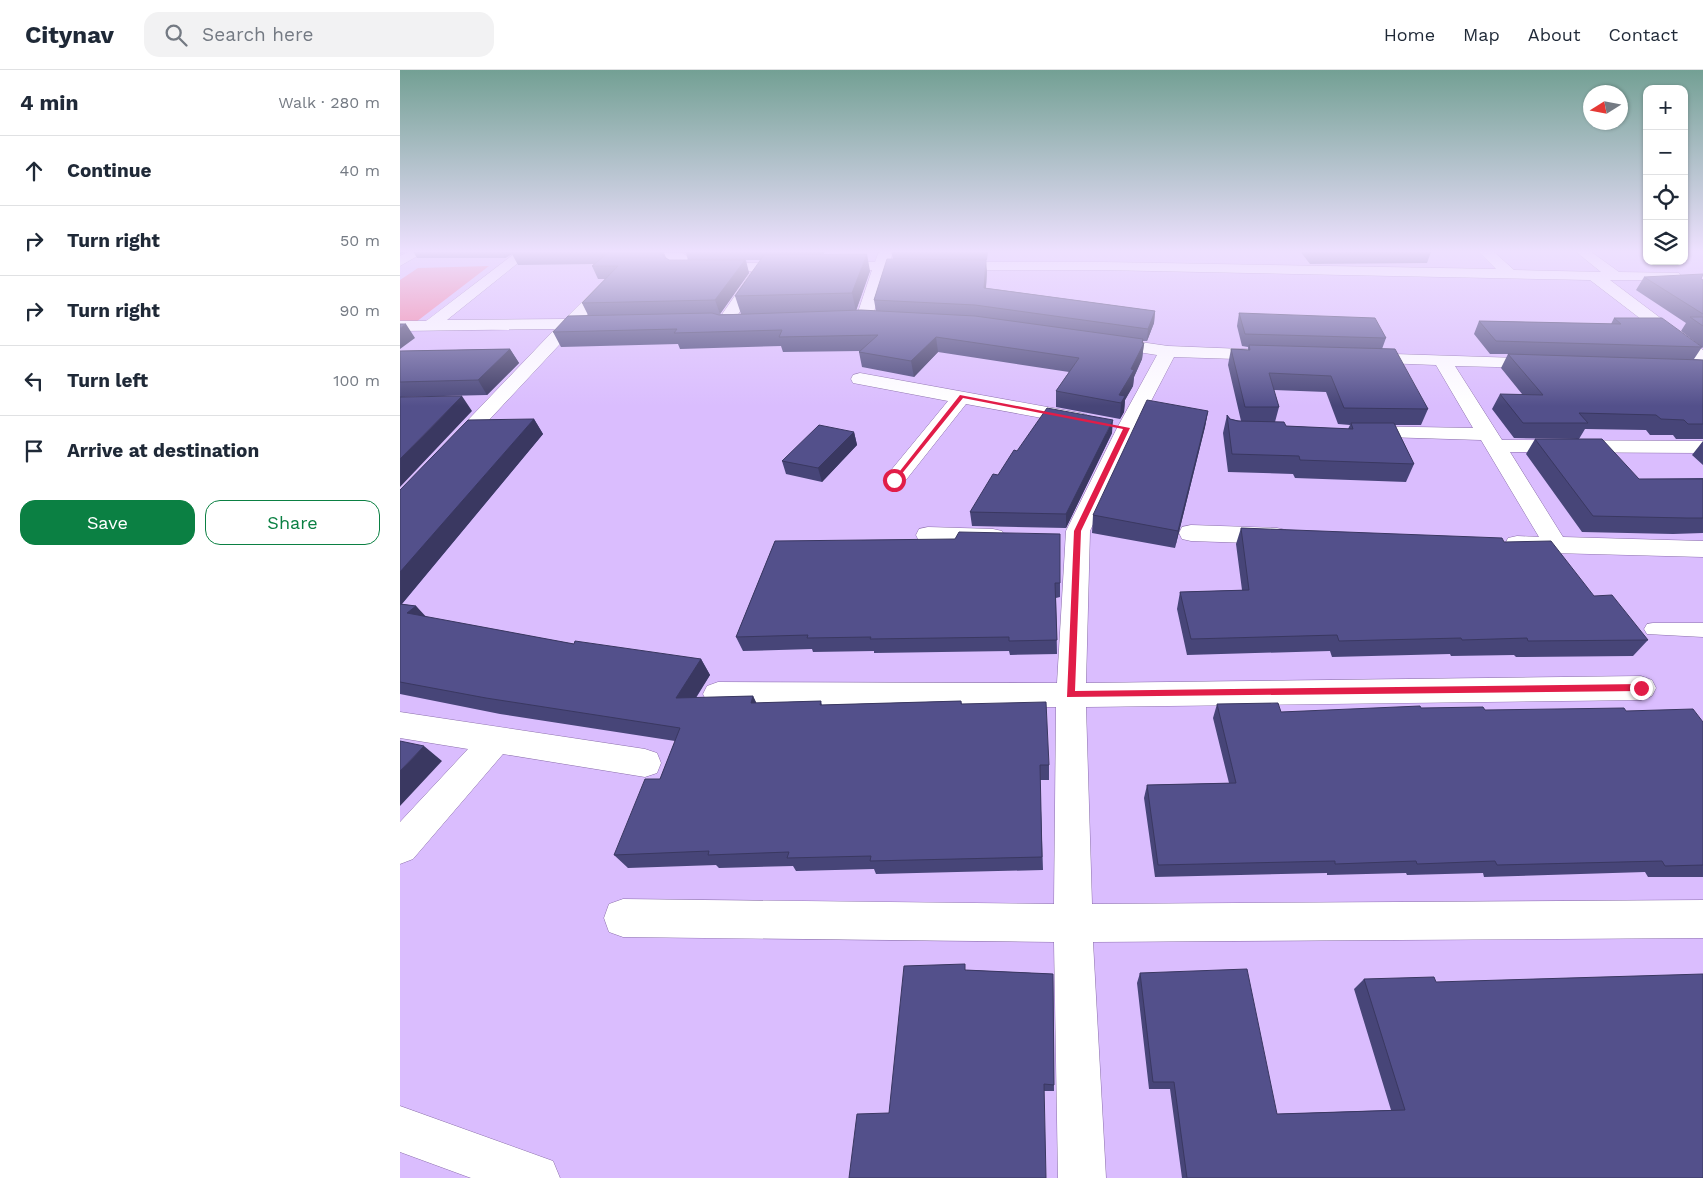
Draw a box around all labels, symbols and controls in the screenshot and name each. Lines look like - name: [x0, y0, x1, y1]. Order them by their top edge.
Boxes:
- search box: [144, 12, 494, 57]
- text: Citynav: [25, 21, 114, 49]
- icon: search: [162, 21, 190, 49]
- text: Search here: [202, 23, 313, 46]
- text: Home: [1384, 24, 1435, 45]
- text: Map: [1463, 24, 1500, 45]
- text: About: [1528, 24, 1580, 45]
- text: Contact: [1608, 24, 1678, 45]
- north arrow: [1583, 85, 1628, 130]
- map controls: [1643, 85, 1688, 265]
- button: +: [1643, 85, 1688, 130]
- text: 4 min: [20, 90, 78, 115]
- text: Walk · 280 m: [278, 93, 380, 112]
- button: −: [1643, 130, 1688, 175]
- icon: ahead: [20, 157, 48, 185]
- text: Continue: [67, 159, 151, 182]
- text: 40 m: [340, 161, 380, 180]
- button: locate: [1643, 175, 1688, 220]
- button: layers: [1643, 220, 1688, 265]
- icon: right: [20, 227, 48, 255]
- text: Turn right: [67, 229, 160, 252]
- text: 50 m: [340, 231, 380, 250]
- icon: right: [20, 297, 48, 325]
- text: Turn right: [67, 299, 160, 322]
- text: 90 m: [339, 301, 380, 320]
- icon: left: [20, 367, 48, 395]
- text: Turn left: [67, 369, 148, 392]
- text: 100 m: [333, 371, 380, 390]
- icon: arrive: [20, 437, 48, 465]
- text: Arrive at destination: [67, 439, 259, 462]
- route start: [883, 469, 906, 492]
- button: Save: [20, 500, 195, 545]
- button: Share: [205, 500, 380, 545]
- route end: [1630, 677, 1653, 700]

